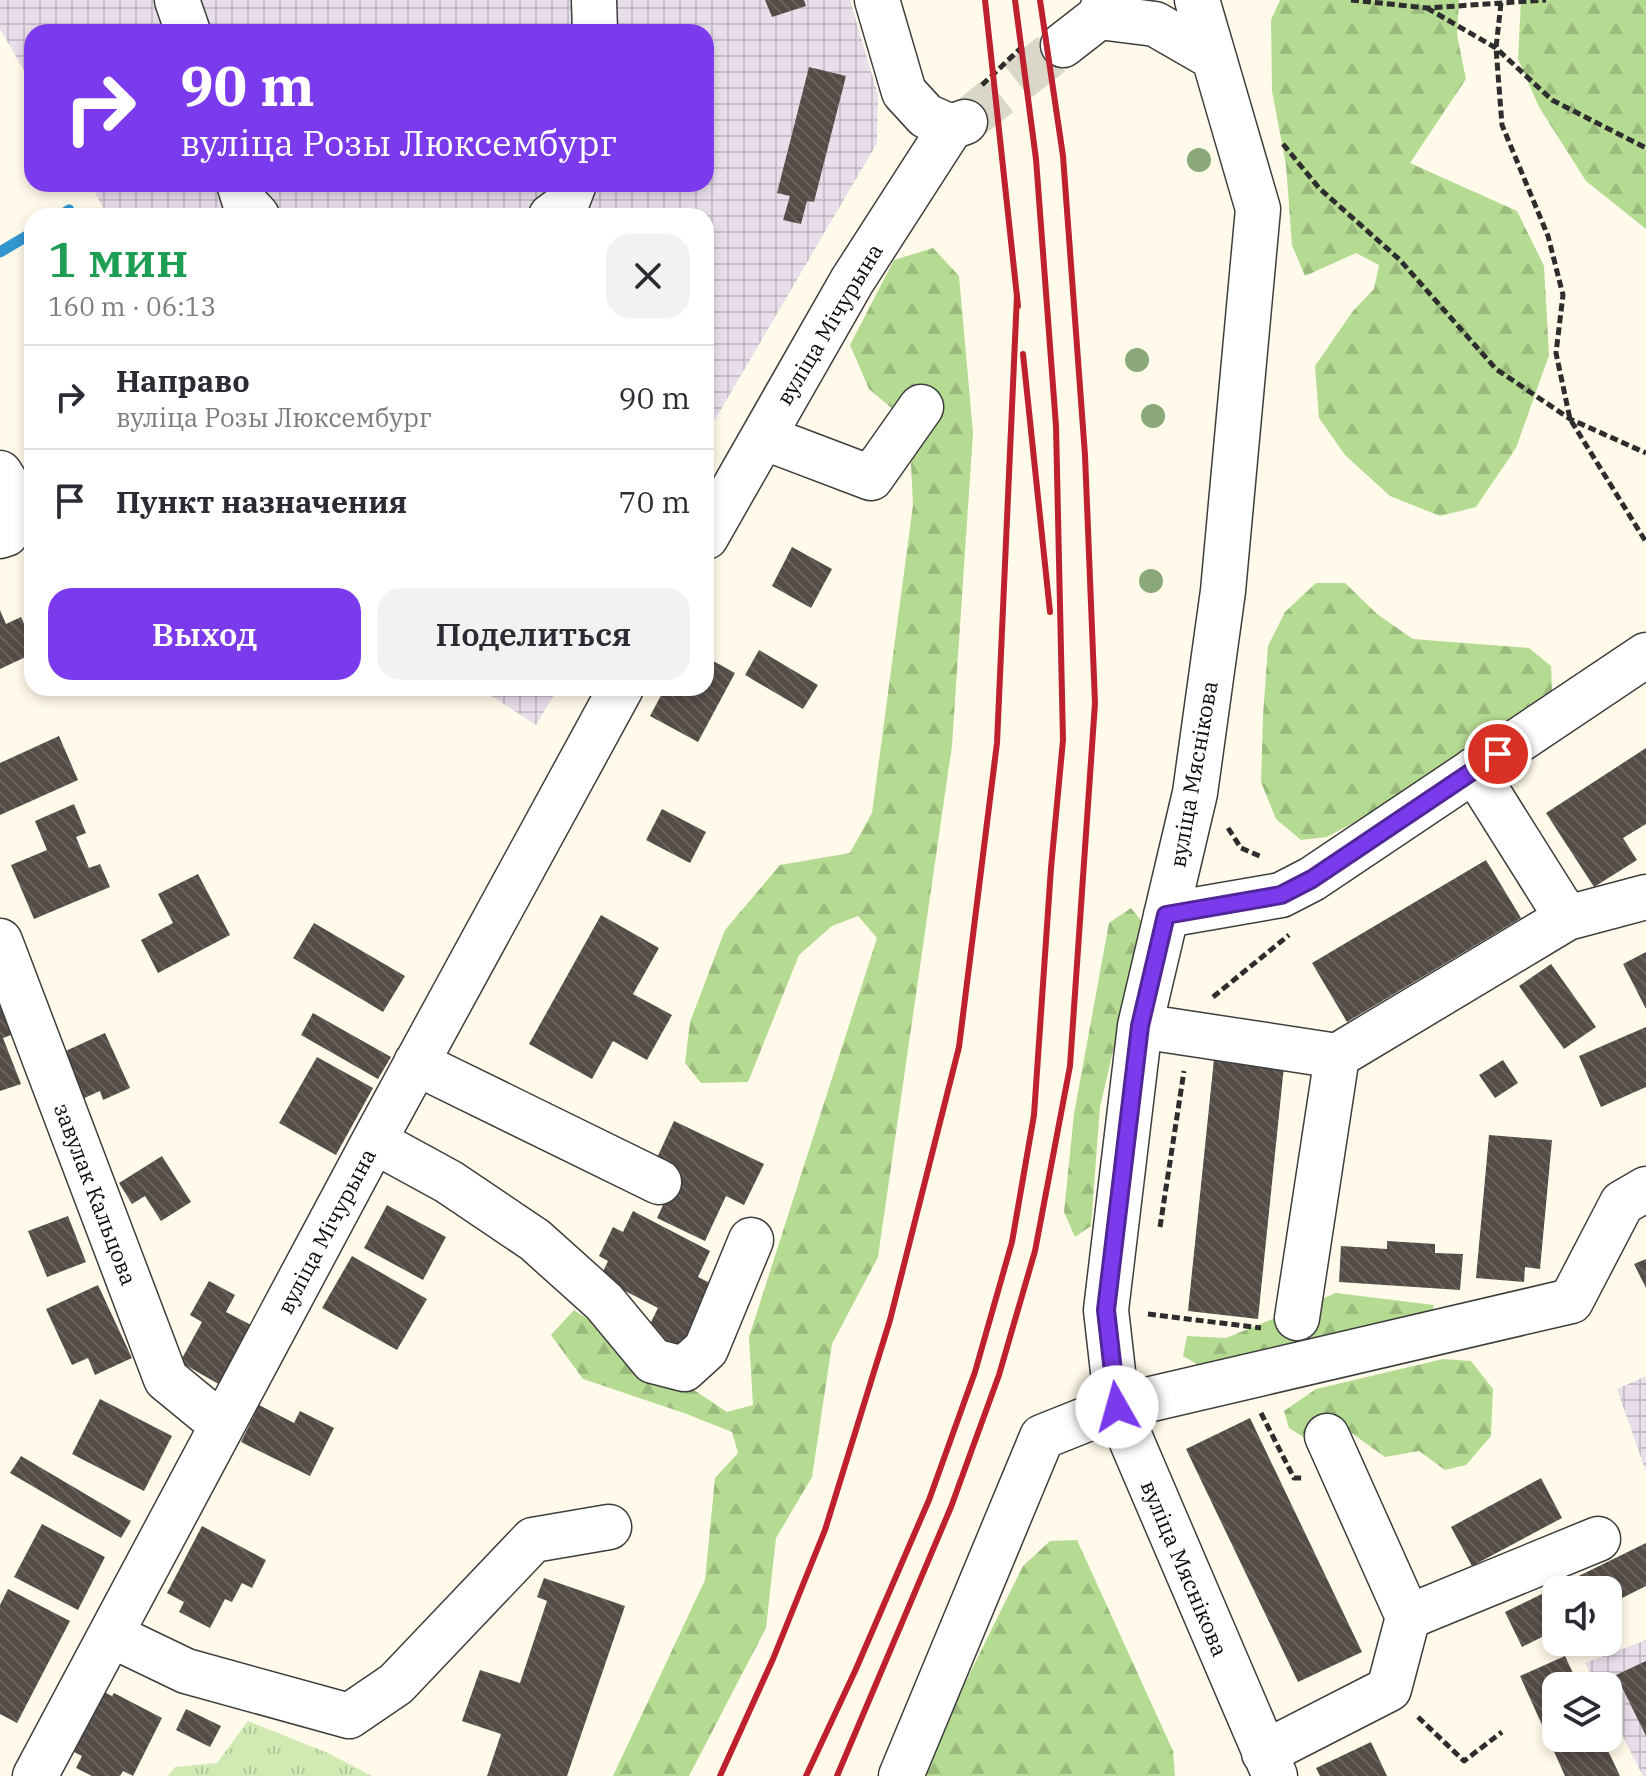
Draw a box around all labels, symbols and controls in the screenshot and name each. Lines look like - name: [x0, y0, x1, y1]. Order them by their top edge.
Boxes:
- text: 90 m: [180, 49, 315, 121]
- icon: right: [48, 56, 152, 160]
- text: вуліца Розы Люксембург: [180, 119, 617, 166]
- text: 1 мин: [48, 228, 188, 290]
- button: close: [606, 234, 690, 318]
- street label: вуліца Мічурына: [769, 238, 889, 410]
- text: 160 m · 06:13: [48, 289, 216, 323]
- text: Направо: [116, 361, 250, 400]
- icon: right: [48, 375, 92, 419]
- text: 90 m: [618, 378, 690, 417]
- text: вуліца Розы Люксембург: [116, 400, 432, 434]
- icon: arrive: [48, 479, 92, 523]
- text: Пункт назначения: [116, 482, 407, 521]
- text: 70 m: [618, 482, 690, 521]
- button: Выход: [48, 588, 361, 680]
- button: Поделиться: [377, 588, 690, 680]
- street label: вуліца Мяснікова: [1162, 679, 1224, 869]
- pin: [1464, 720, 1532, 788]
- icon: arrive: [1476, 732, 1520, 776]
- street label: завулак Кальцова: [48, 1099, 144, 1289]
- street label: вуліца Мічурына: [270, 1143, 382, 1319]
- position arrow: [1075, 1365, 1159, 1449]
- street label: вуліца Мяснікова: [1135, 1475, 1235, 1661]
- map controls: [1542, 1576, 1622, 1752]
- button: sound: [1542, 1576, 1622, 1656]
- button: layers: [1542, 1672, 1622, 1752]

